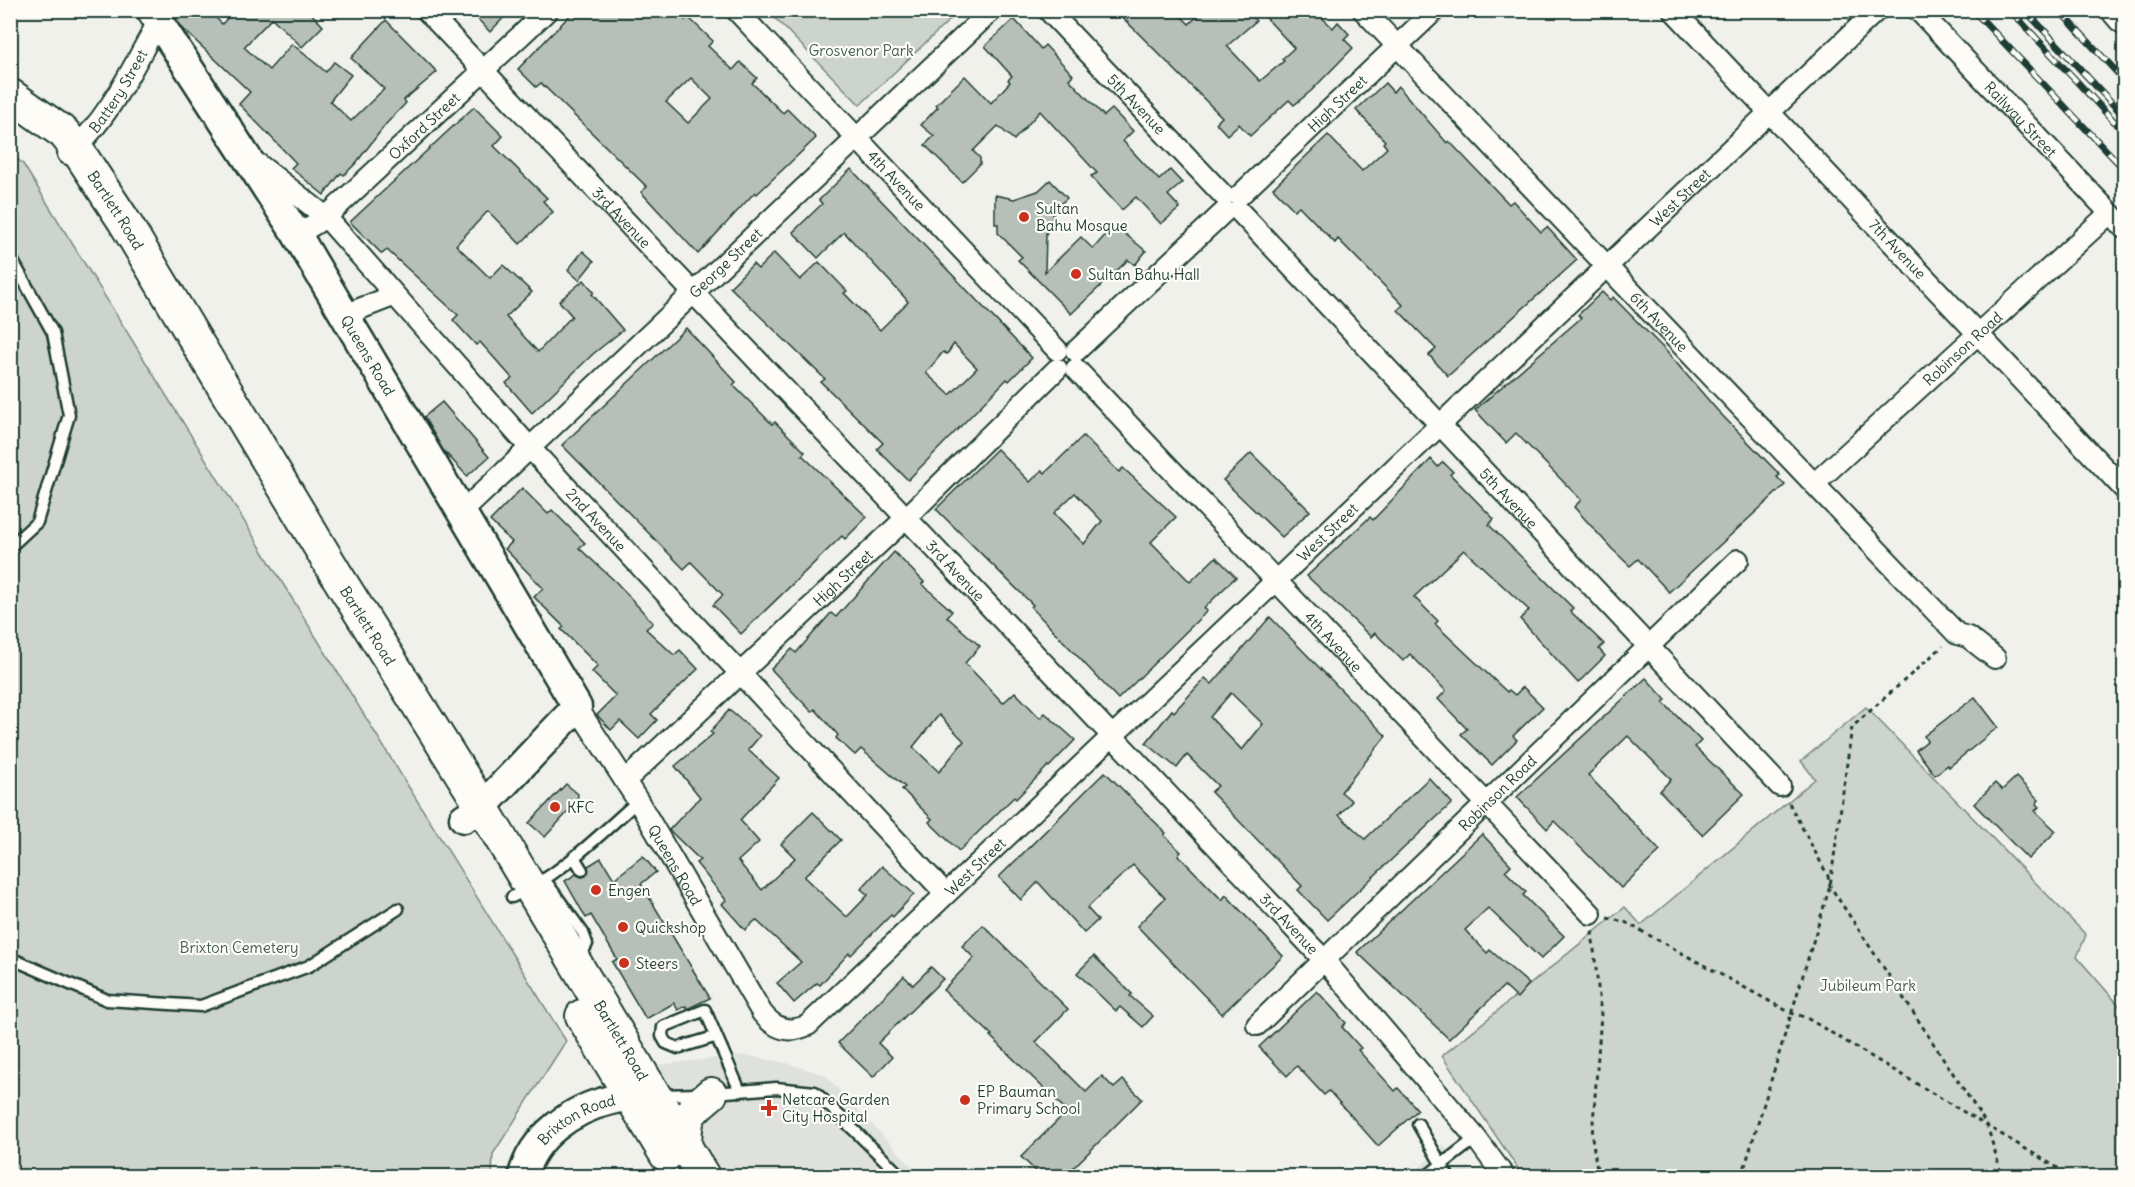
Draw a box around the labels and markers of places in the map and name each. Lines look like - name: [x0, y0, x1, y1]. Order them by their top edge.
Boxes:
- place label: Sultan Bahu Mosque: [1036, 199, 1128, 235]
- marker: Sultan Bahu Mosque: [1017, 210, 1031, 224]
- place label: Sultan Bahu Hall: [1088, 265, 1200, 284]
- marker: Sultan Bahu Hall: [1069, 267, 1083, 281]
- place label: KFC: [567, 798, 595, 817]
- marker: KFC: [548, 800, 562, 814]
- place label: Engen: [608, 881, 651, 900]
- marker: Engen: [589, 883, 603, 897]
- place label: Quickshop: [635, 918, 706, 937]
- marker: Quickshop: [616, 920, 630, 934]
- place label: Steers: [636, 954, 678, 973]
- marker: Steers: [617, 956, 631, 970]
- place label: EP Bauman Primary School: [977, 1082, 1080, 1118]
- place label: Netcare Garden City Hospital: [782, 1090, 890, 1126]
- marker: EP Bauman Primary School: [958, 1093, 972, 1107]
- marker: Netcare Garden City Hospital: [760, 1099, 778, 1117]

